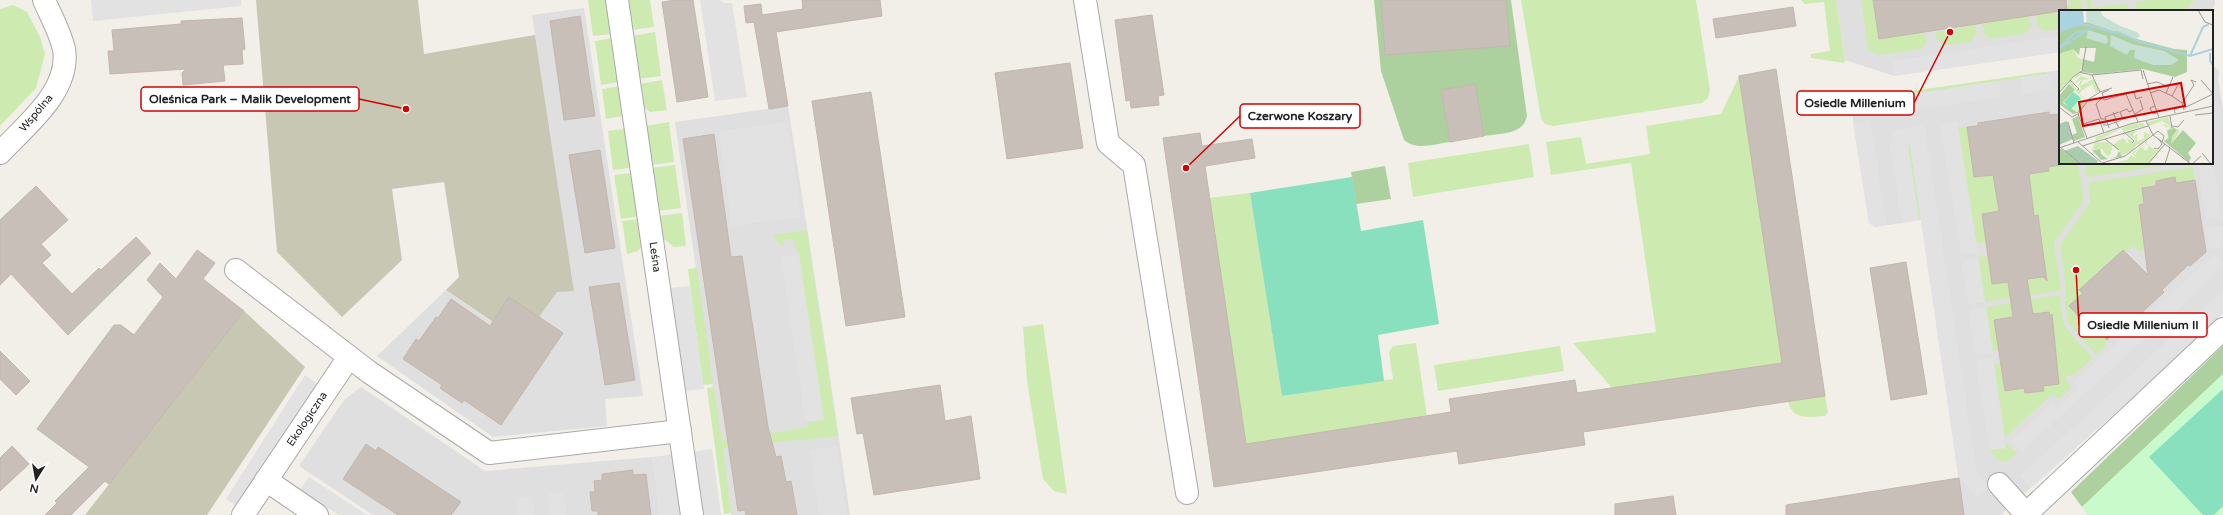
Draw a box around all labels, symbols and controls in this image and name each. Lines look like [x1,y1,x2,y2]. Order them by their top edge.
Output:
inset map [2059,10,2213,164]
callout: Oleśnica Park – Malik Development [141,87,359,111]
callout: Osiedle Millenium [1797,91,1914,115]
street label: Wspólna [16,92,56,134]
text: Oleśnica Park – Malik Development [149,92,351,107]
text: Osiedle Millenium [1804,96,1906,110]
callout: Czerwone Koszary [1240,104,1360,128]
text: Czerwone Koszary [1248,109,1353,124]
street label: Leśna [646,241,664,273]
callout: Osiedle Millenium II [2079,313,2207,337]
text: Osiedle Millenium II [2087,318,2199,332]
street label: Ekologiczna [284,389,330,449]
north arrow [16,459,56,499]
text: N [29,481,40,496]

